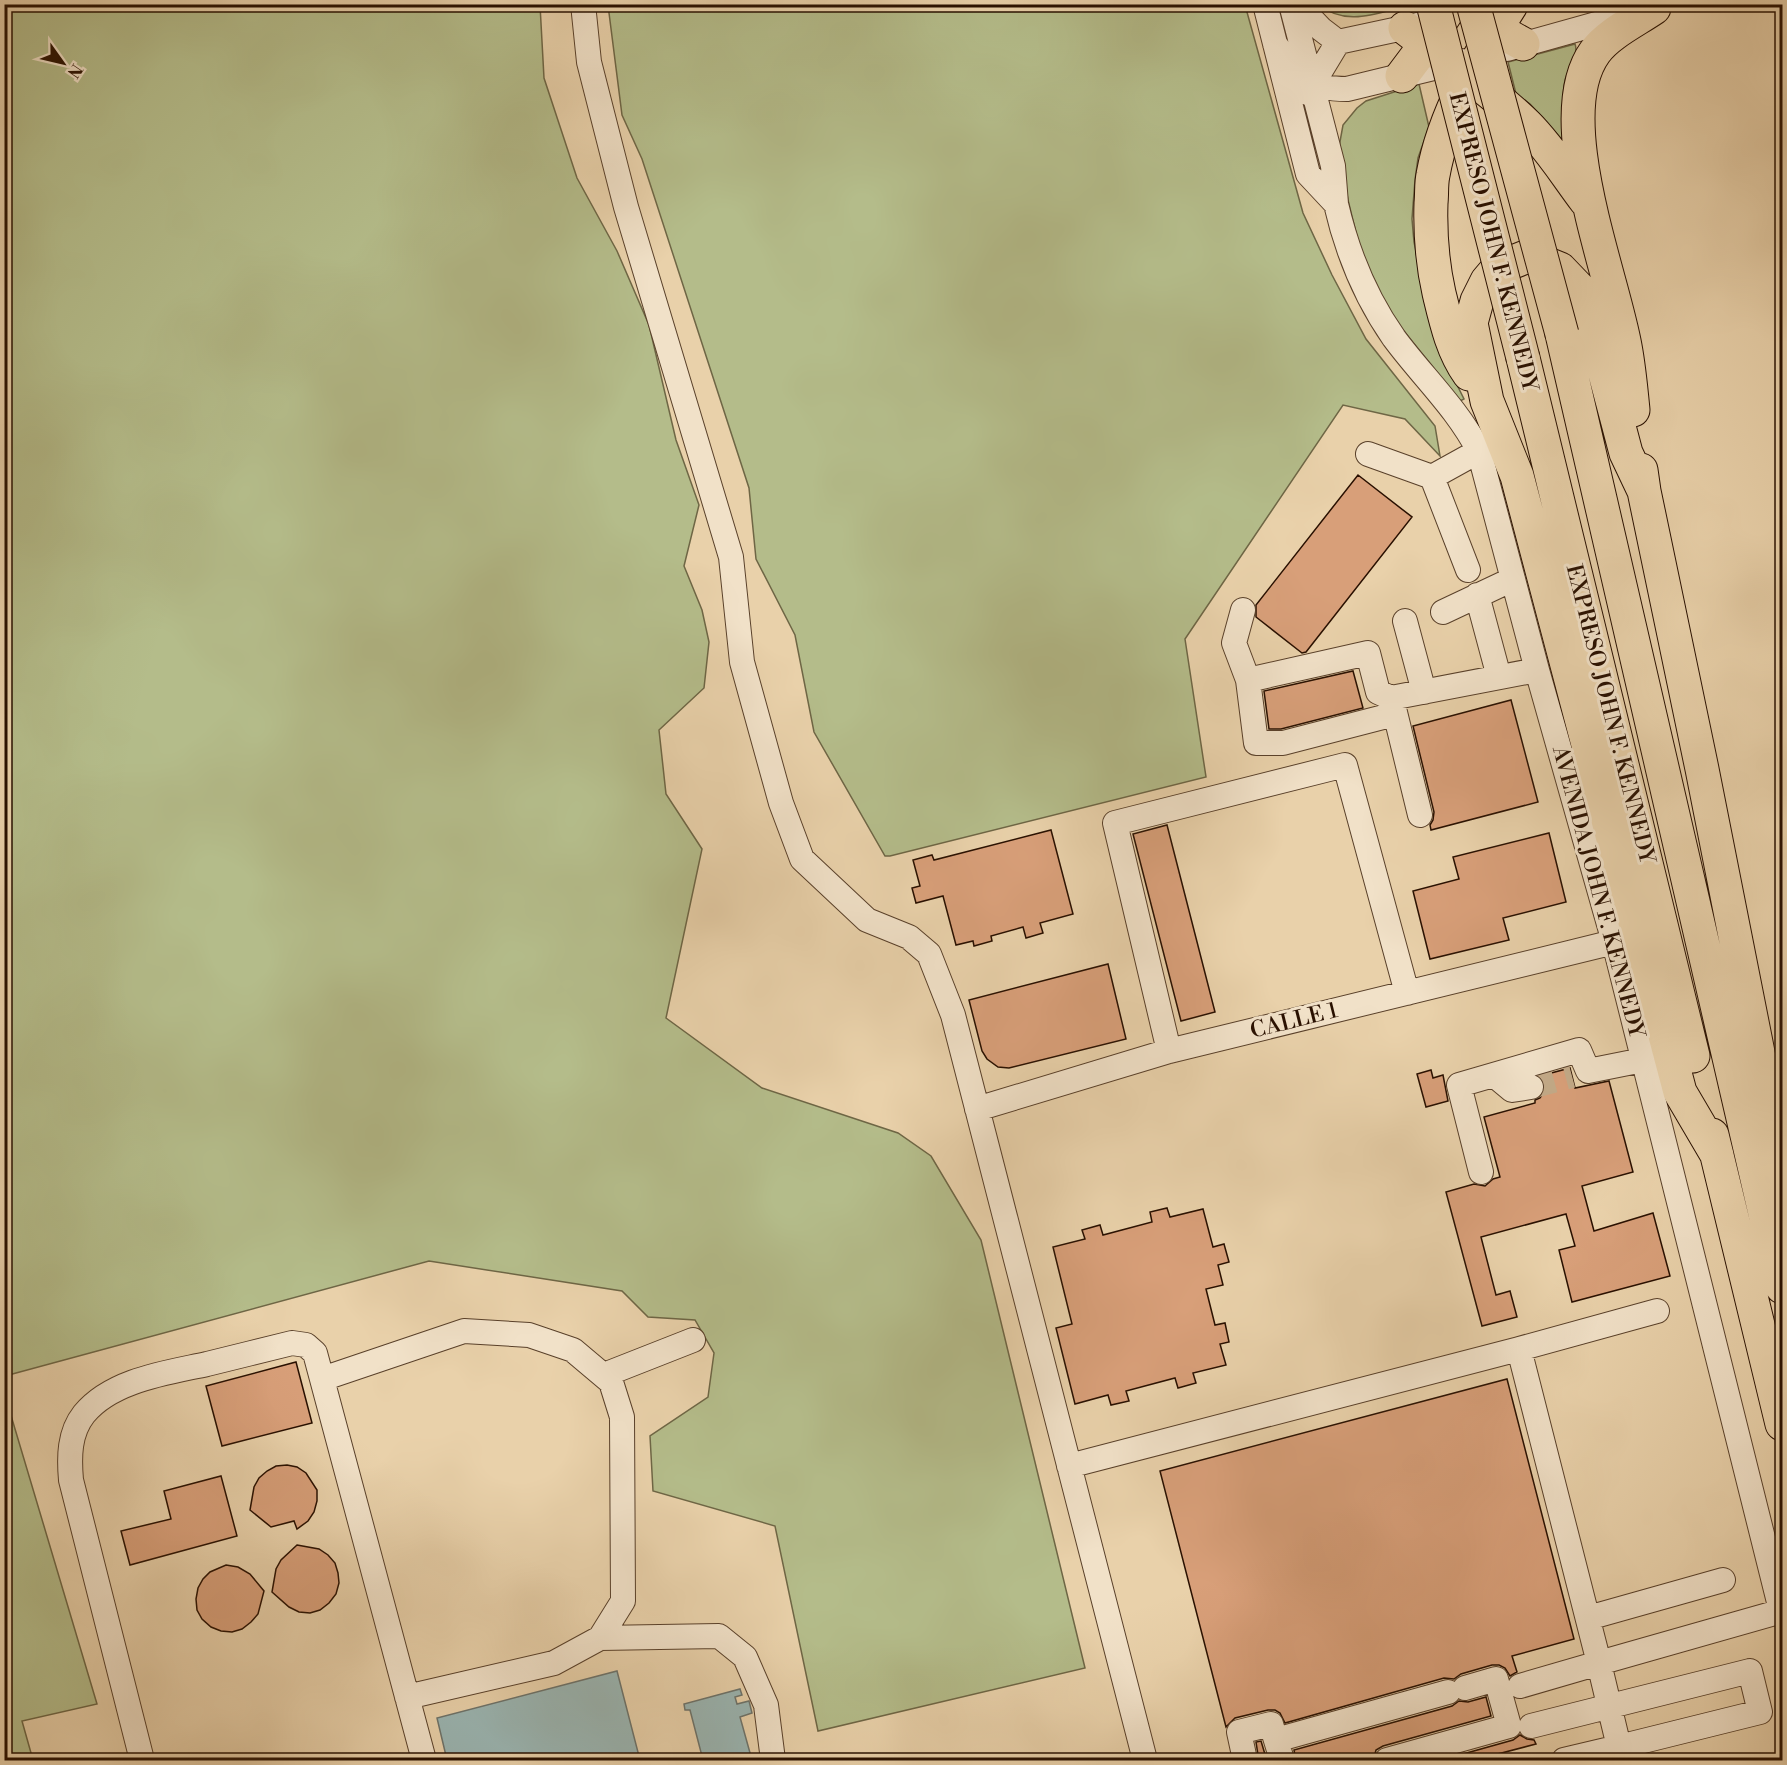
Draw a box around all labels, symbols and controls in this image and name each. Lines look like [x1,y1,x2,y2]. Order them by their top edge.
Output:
north arrow [33,33,93,93]
text: N [63,60,86,82]
street label: EXPRESO JOHN F. KENNEDY [1443,90,1544,396]
street label: EXPRESO JOHN F. KENNEDY [1560,562,1661,868]
street label: AVENIDA JOHN F. KENNEDY [1546,742,1650,1042]
street label: CALLE 1 [1247,997,1341,1045]

